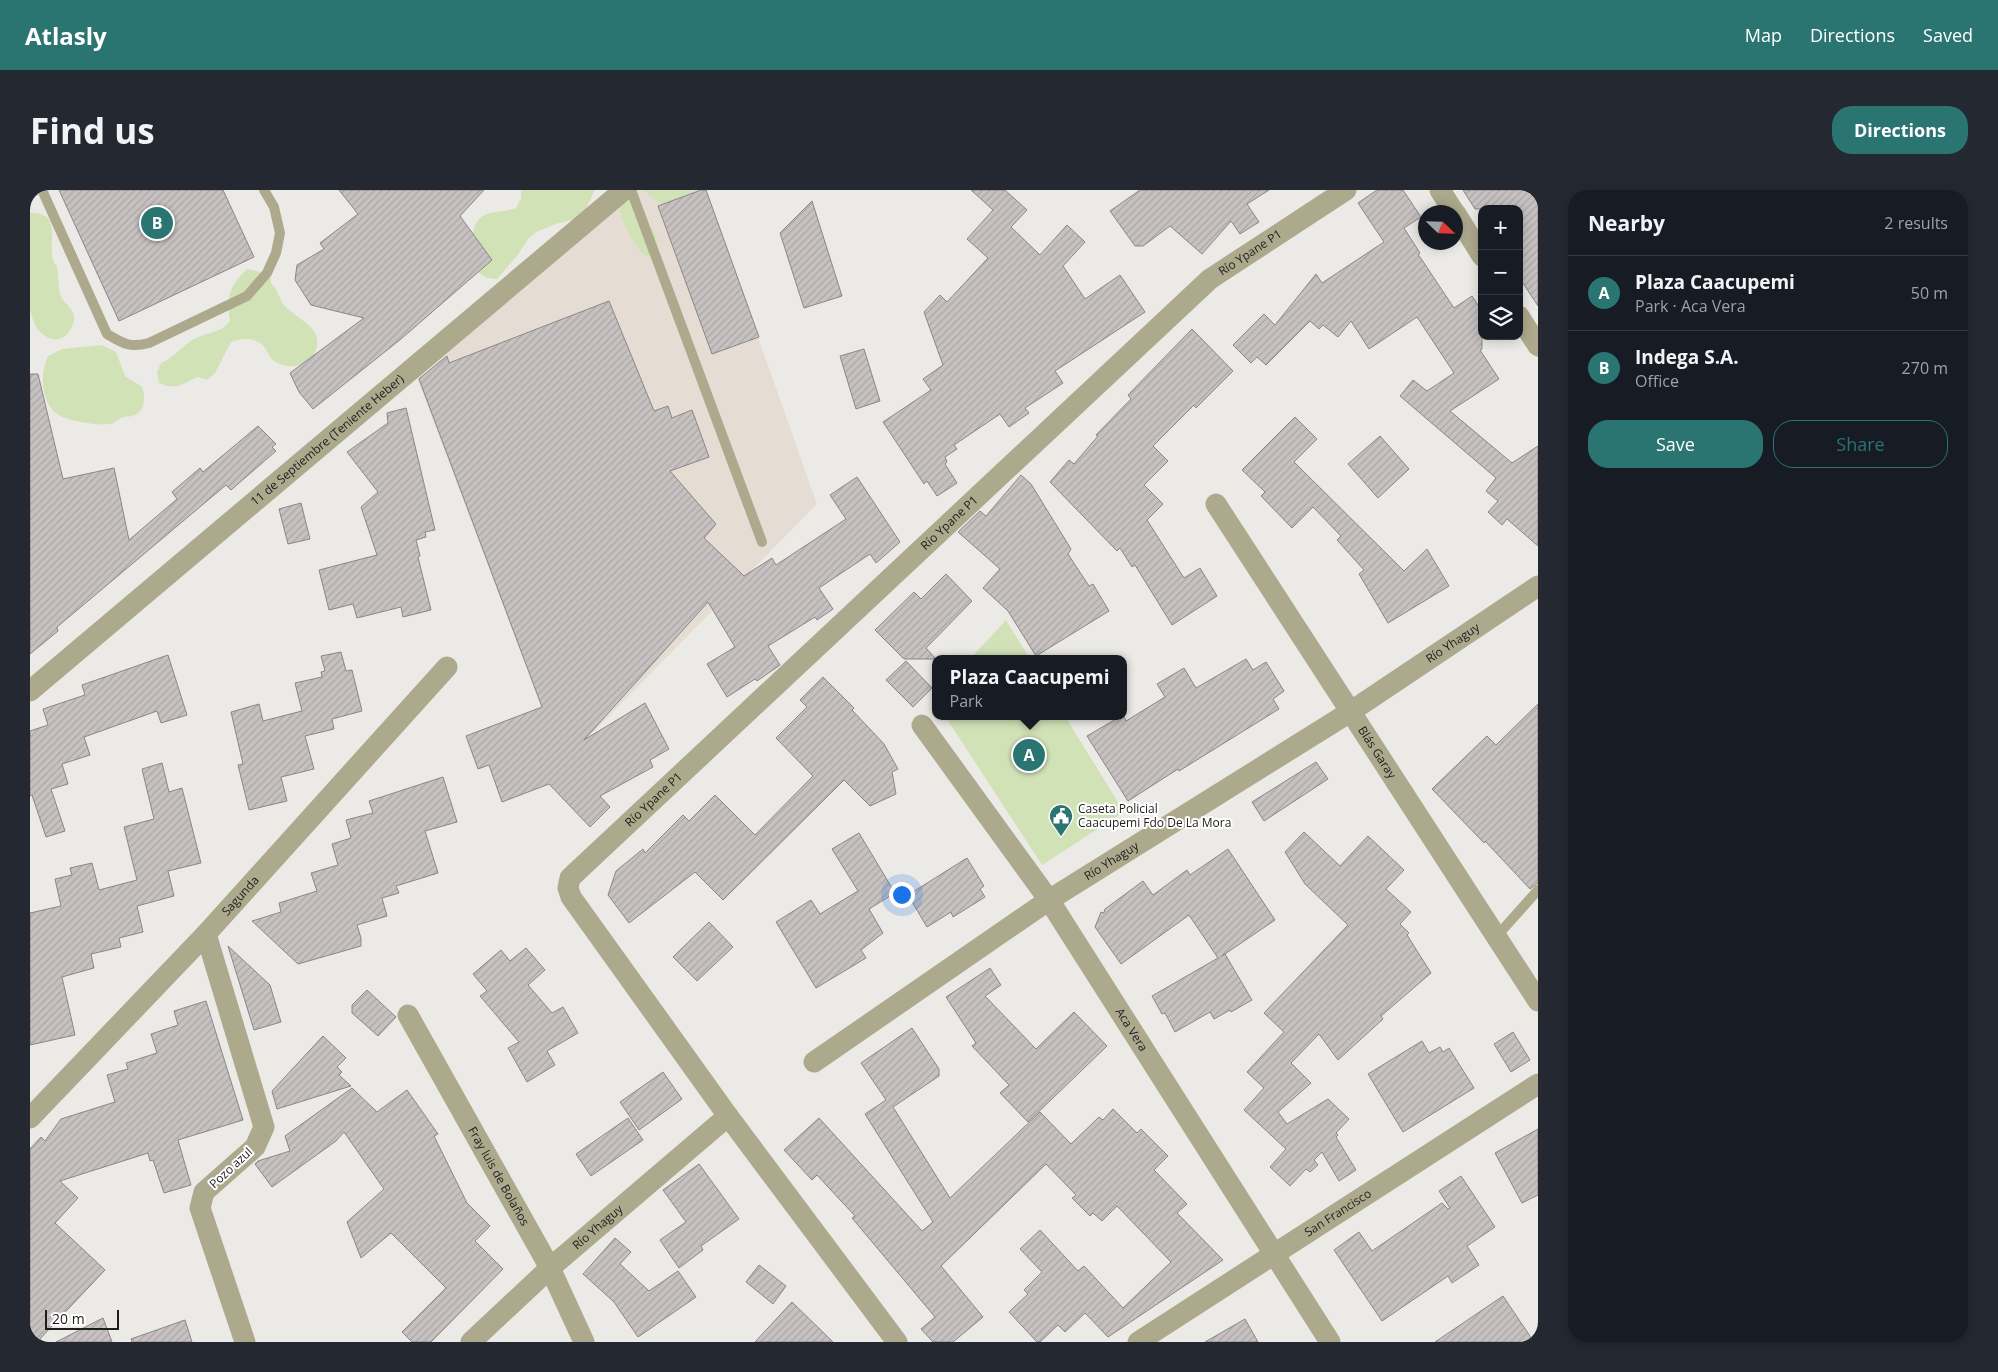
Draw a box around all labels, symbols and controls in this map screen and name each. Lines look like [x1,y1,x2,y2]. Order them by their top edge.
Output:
text: Atlasly [25,19,107,52]
text: Map [1745,23,1782,47]
text: Directions [1810,23,1895,47]
text: Saved [1923,23,1973,47]
button: Directions [1832,106,1968,154]
text: Find us [30,107,155,154]
pin: B [141,204,173,242]
north arrow [1418,205,1463,250]
map controls [1478,205,1523,340]
button: + [1478,205,1523,250]
text: Nearby [1588,209,1665,237]
text: 2 results [1884,212,1948,234]
street label: Río Ypane P1 [1215,225,1285,279]
button: − [1478,250,1523,295]
text: Plaza Caacupemi [1635,269,1795,295]
text: A [1598,282,1610,304]
text: 50 m [1911,282,1948,304]
button: layers [1478,295,1523,340]
text: Park · Aca Vera [1635,295,1746,317]
text: Indega S.A. [1635,344,1739,370]
text: B [1599,357,1609,379]
text: 270 m [1902,357,1948,379]
street label: 11 de Septiembre (Teniente Heber) [247,370,408,509]
text: Office [1635,370,1679,392]
button: Save [1588,420,1763,468]
button: Share [1773,420,1948,468]
street label: Río Ypane P1 [917,491,981,554]
street label: Río Yhaguy [1422,618,1484,667]
popup [932,655,1127,720]
text: Plaza Caacupemi [950,664,1109,690]
text: Park [950,690,983,712]
street label: Blás Garay [1354,723,1401,782]
pin: A [1013,736,1045,774]
street label: Río Ypane P1 [621,768,686,830]
place label: Caseta Policial Caacupemi Fdo De La Mora [1078,800,1231,831]
public building icon: Caseta Policial Caacupemi Fdo De La Mora [1048,803,1074,837]
street label: Río Yhaguy [1081,837,1143,884]
street label: Sagunda [217,872,263,919]
your location [889,882,915,908]
street label: Aca Vera [1112,1004,1152,1055]
street label: Fray luis de Bolaños [464,1123,534,1229]
street label: Pozo azul [205,1143,256,1192]
street label: San Francisco [1301,1185,1374,1240]
street label: Río Yhaguy [569,1200,627,1253]
scale bar [45,1307,119,1330]
text: 20 m [52,1309,85,1328]

